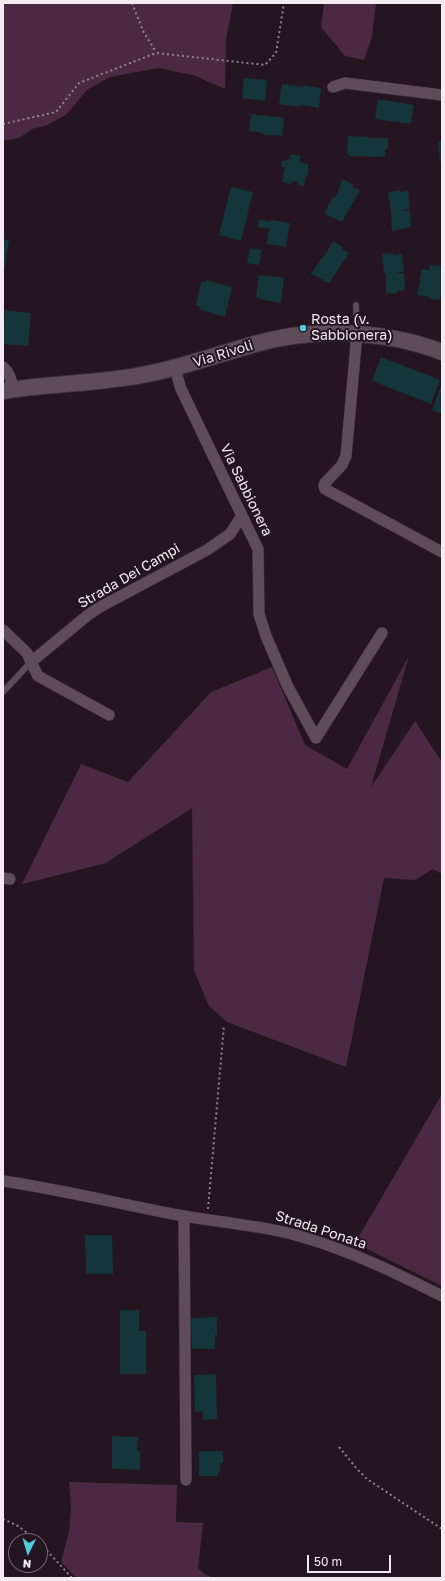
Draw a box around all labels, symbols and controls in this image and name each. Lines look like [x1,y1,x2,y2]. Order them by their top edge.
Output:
place label: Rosta (v. Sabbionera) [311,312,393,344]
marker: Rosta (v. Sabbionera) [298,323,308,333]
street label: Via Rivoli [191,337,255,371]
street label: Via Sabbionera [216,441,276,539]
street label: Strada Dei Campi [75,540,183,612]
street label: Strada Ponata [273,1207,369,1253]
north arrow [8,1533,48,1573]
scale bar [309,1547,393,1573]
text: 50 m [314,1554,342,1569]
text: N [22,1558,32,1571]

